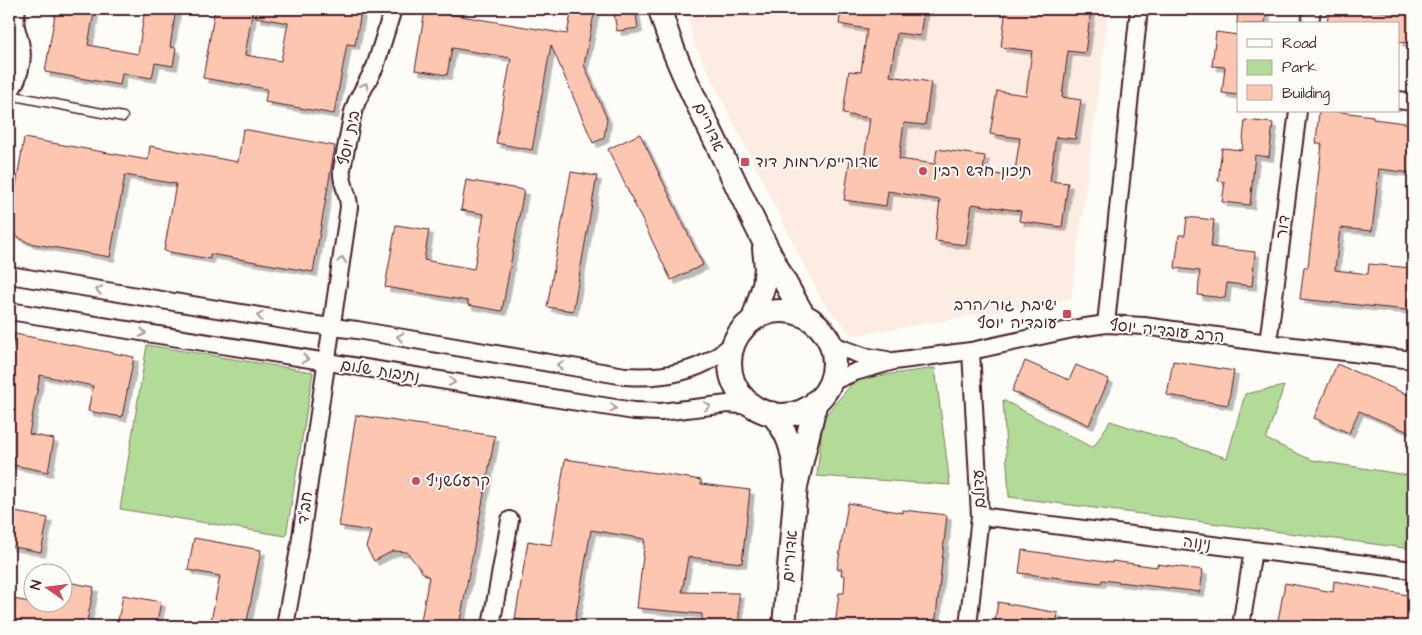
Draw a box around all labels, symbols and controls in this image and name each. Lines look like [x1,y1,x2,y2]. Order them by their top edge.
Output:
legend [1237,22,1400,112]
text: Road [1282,33,1317,54]
text: Park [1282,57,1317,78]
one-way arrow [358,83,368,92]
text: Building [1282,83,1330,105]
street label: אדוריים [688,99,730,155]
street label: בית יוסף [332,108,366,168]
place label: אדוריים/רמות דוד [755,151,878,173]
marker: אדוריים/רמות דוד [739,156,751,168]
place label: תיכון חדש רבין [933,160,1032,182]
marker: תיכון חדש רבין [917,165,929,177]
street label: דור [1270,214,1296,240]
one-way arrow [336,256,347,264]
one-way arrow [95,285,104,295]
place label: ישיבת גור/הרב עובדיה יוסף [954,294,1057,334]
marker: ישיבת גור/הרב עובדיה יוסף [1061,308,1073,320]
one-way arrow [255,311,264,321]
street label: הרב עובדיה יוסף [1108,314,1226,348]
one-way arrow [139,327,148,337]
one-way arrow [395,333,404,343]
one-way arrow [301,353,309,364]
street label: נתיבות שלום [339,354,421,388]
one-way arrow [555,360,564,370]
one-way arrow [448,377,456,387]
one-way arrow [703,401,711,412]
one-way arrow [609,402,617,413]
street label: עדולם [967,469,991,509]
place label: קרעטשניף [426,470,490,492]
marker: קרעטשניף [410,475,422,487]
street label: חב"ד [292,490,318,526]
street label: אדוריים [777,529,803,583]
street label: נינוה [1182,530,1212,556]
north arrow [22,562,72,612]
text: N [26,578,47,592]

